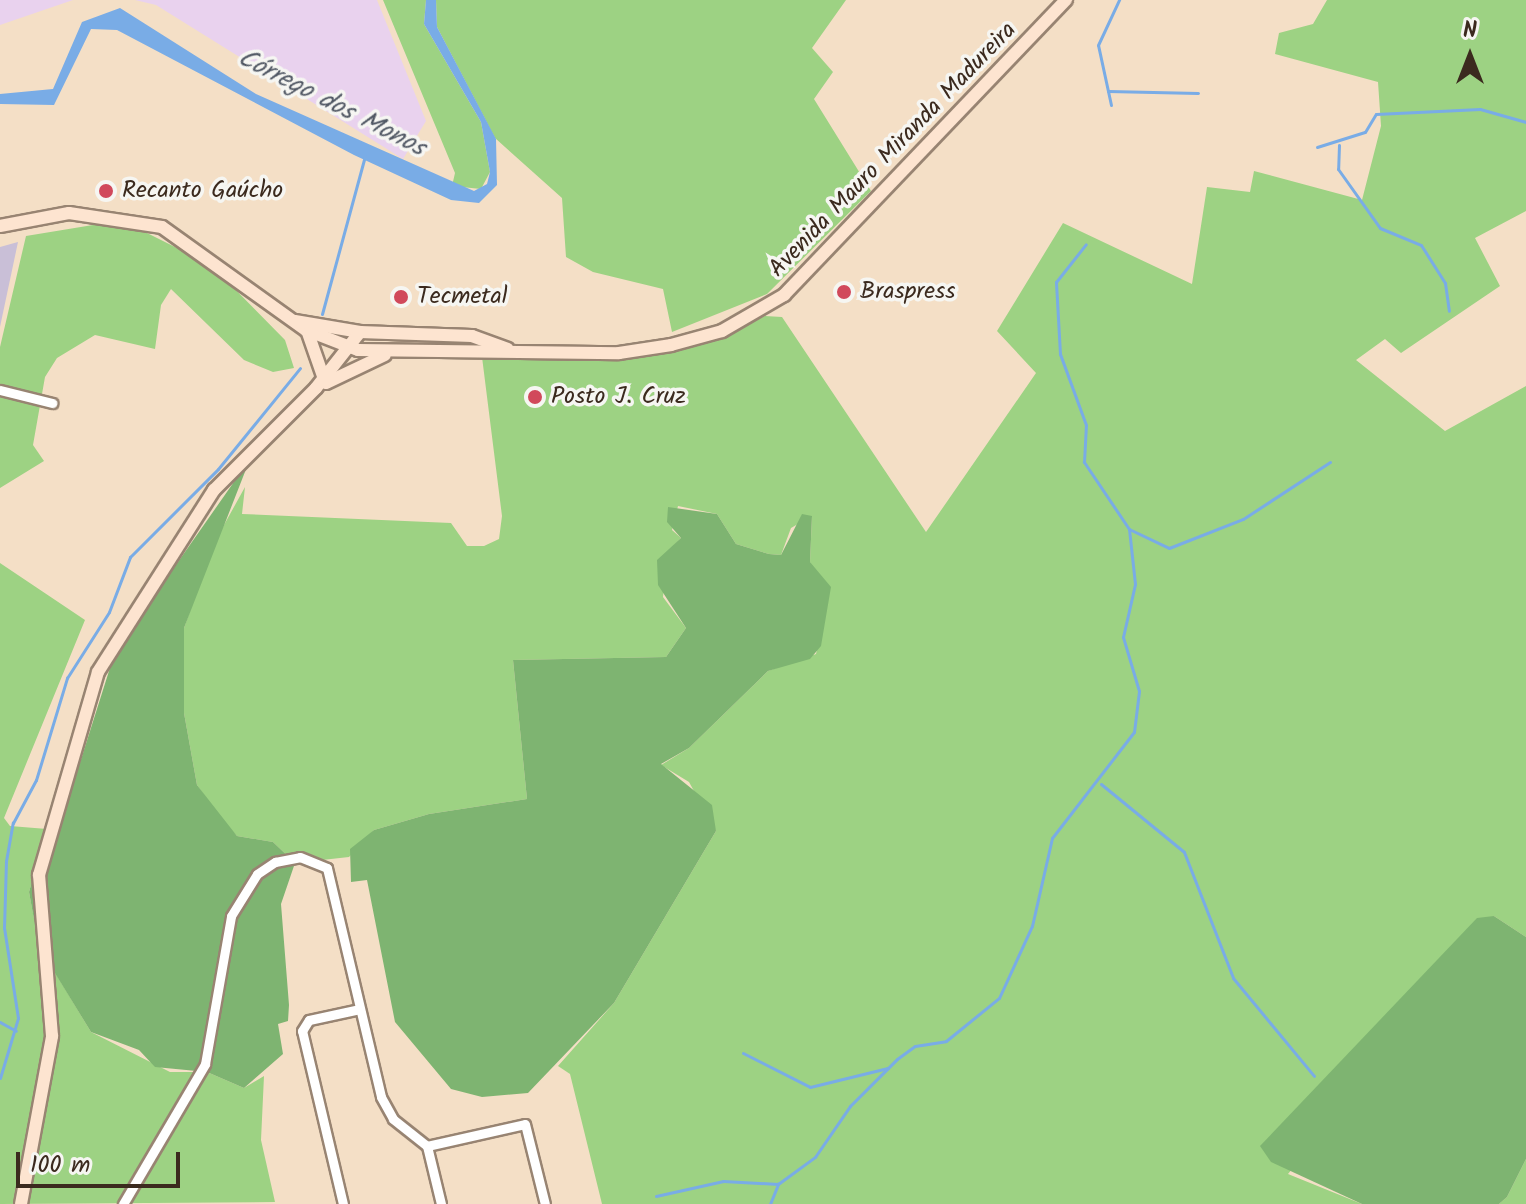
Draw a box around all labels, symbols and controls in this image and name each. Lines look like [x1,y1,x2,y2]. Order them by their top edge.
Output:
text: N [1463,14,1477,49]
street label: Avenida Mauro Miranda Madureira [763,16,1023,284]
north arrow [1430,16,1510,96]
water label: Córrego dos Monos [232,43,430,165]
place label: Recanto Gaúcho [122,177,283,205]
marker: Recanto Gaúcho [97,182,115,200]
place label: Braspress [860,278,955,306]
place label: Tecmetal [417,283,508,311]
marker: Braspress [835,283,853,301]
marker: Tecmetal [392,288,410,306]
place label: Posto J. Cruz [551,383,686,411]
marker: Posto J. Cruz [526,388,544,406]
scale bar [20,1136,184,1186]
text: 100 m [30,1146,90,1185]

